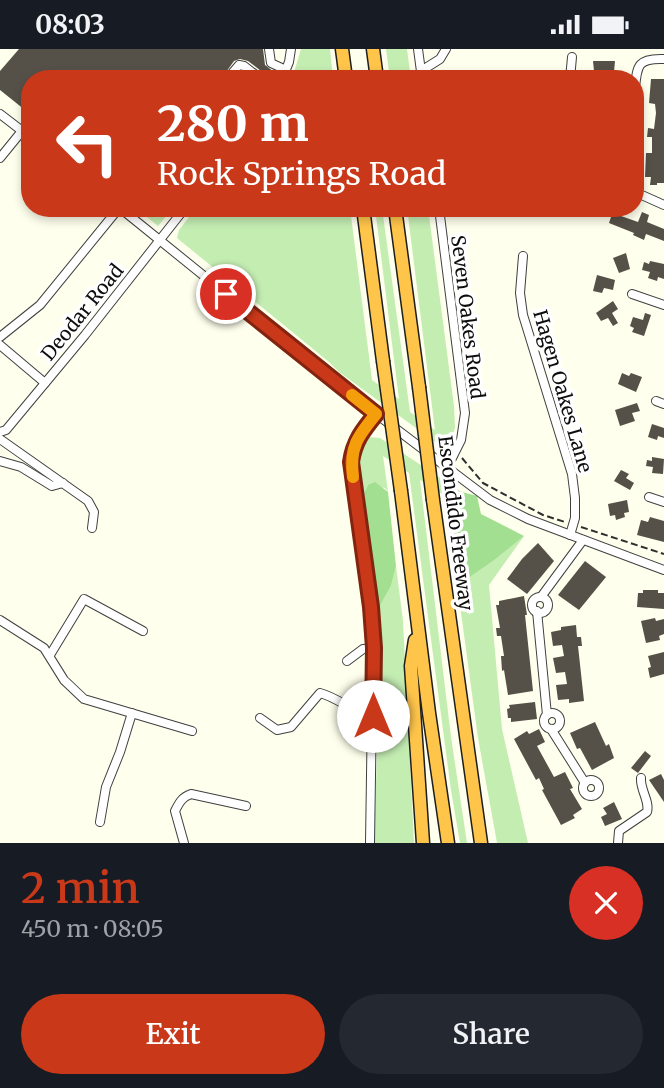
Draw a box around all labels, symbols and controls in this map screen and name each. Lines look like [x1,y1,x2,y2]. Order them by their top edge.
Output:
text: 08:03 [35,8,105,41]
text: 280 m [157,93,309,154]
icon: left [42,98,133,189]
text: Rock Springs Road [157,154,446,194]
street label: Seven Oakes Road [446,234,490,400]
street label: Deodar Road [36,259,128,365]
pin [196,264,256,324]
icon: arrive [207,275,245,313]
street label: Hagen Oakes Lane [528,307,598,475]
street label: Escondido Freeway [433,434,479,612]
position arrow [336,679,410,753]
text: 2 min [21,862,140,914]
button: close [569,866,643,940]
text: 450 m · 08:05 [21,914,164,943]
button: Exit [21,994,325,1074]
button: Share [339,994,643,1074]

